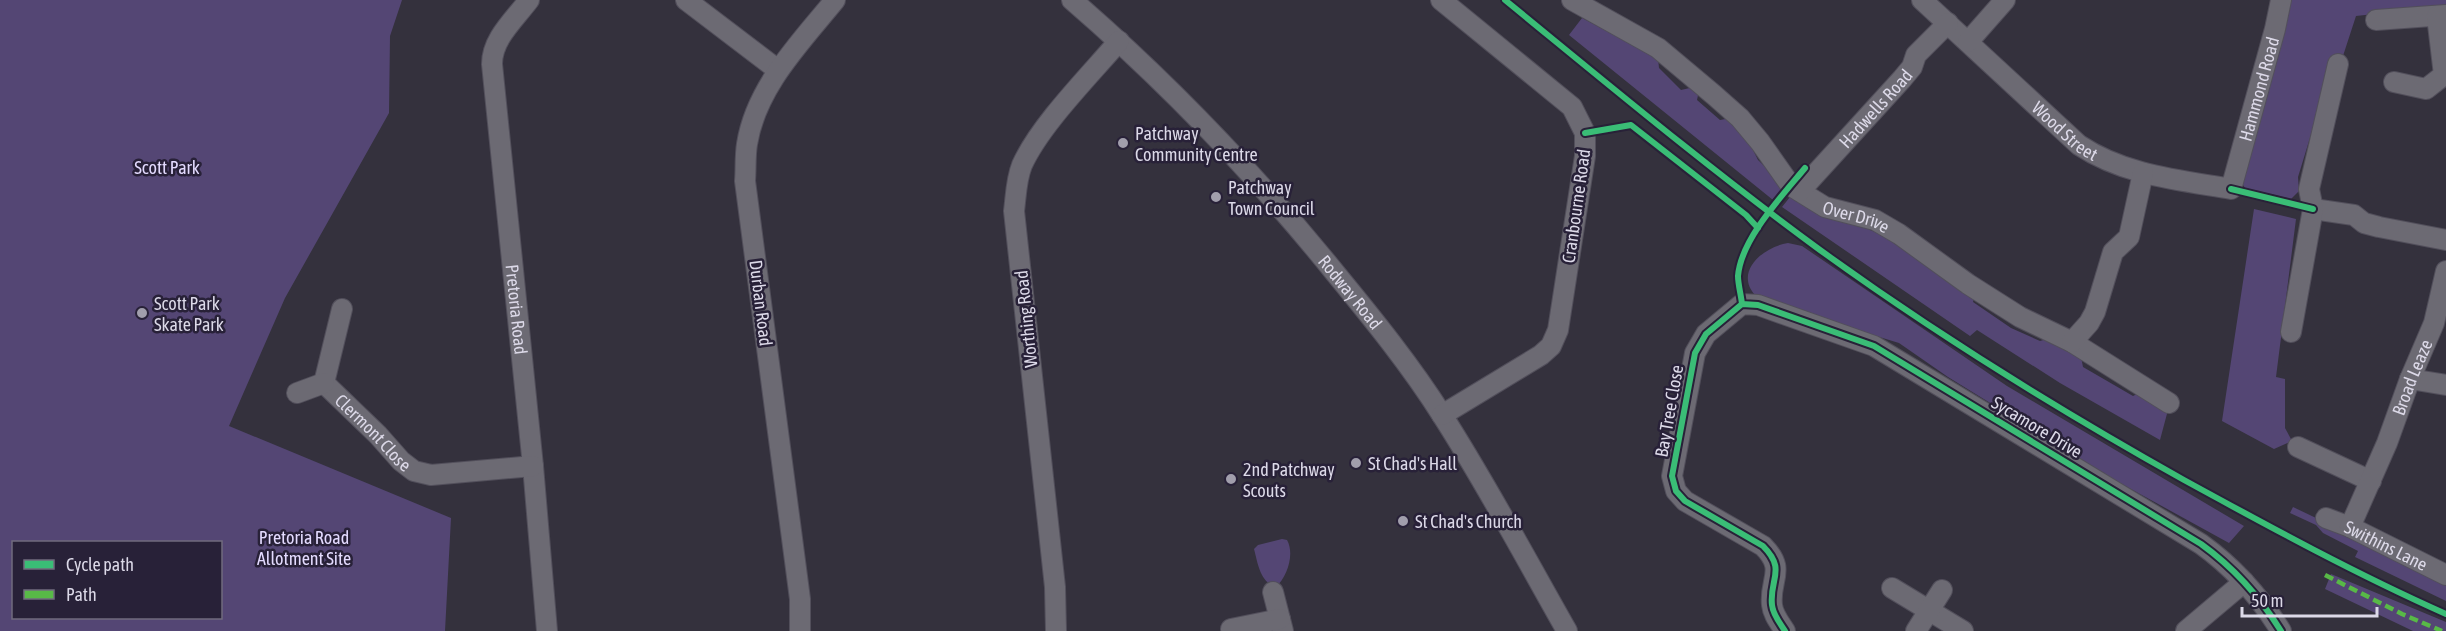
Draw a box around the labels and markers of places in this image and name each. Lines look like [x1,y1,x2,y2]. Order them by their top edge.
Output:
place label: Patchway Community Centre [1135,123,1258,165]
marker: Patchway Community Centre [1116,136,1130,150]
place label: Patchway Town Council [1228,177,1315,219]
marker: Patchway Town Council [1209,190,1223,204]
place label: Scott Park Skate Park [154,293,224,335]
marker: Scott Park Skate Park [135,306,149,320]
place label: St Chad's Hall [1368,453,1457,474]
marker: St Chad's Hall [1349,456,1363,470]
place label: 2nd Patchway Scouts [1243,459,1335,501]
marker: 2nd Patchway Scouts [1224,472,1238,486]
place label: St Chad's Church [1415,511,1522,532]
marker: St Chad's Church [1396,514,1410,528]

